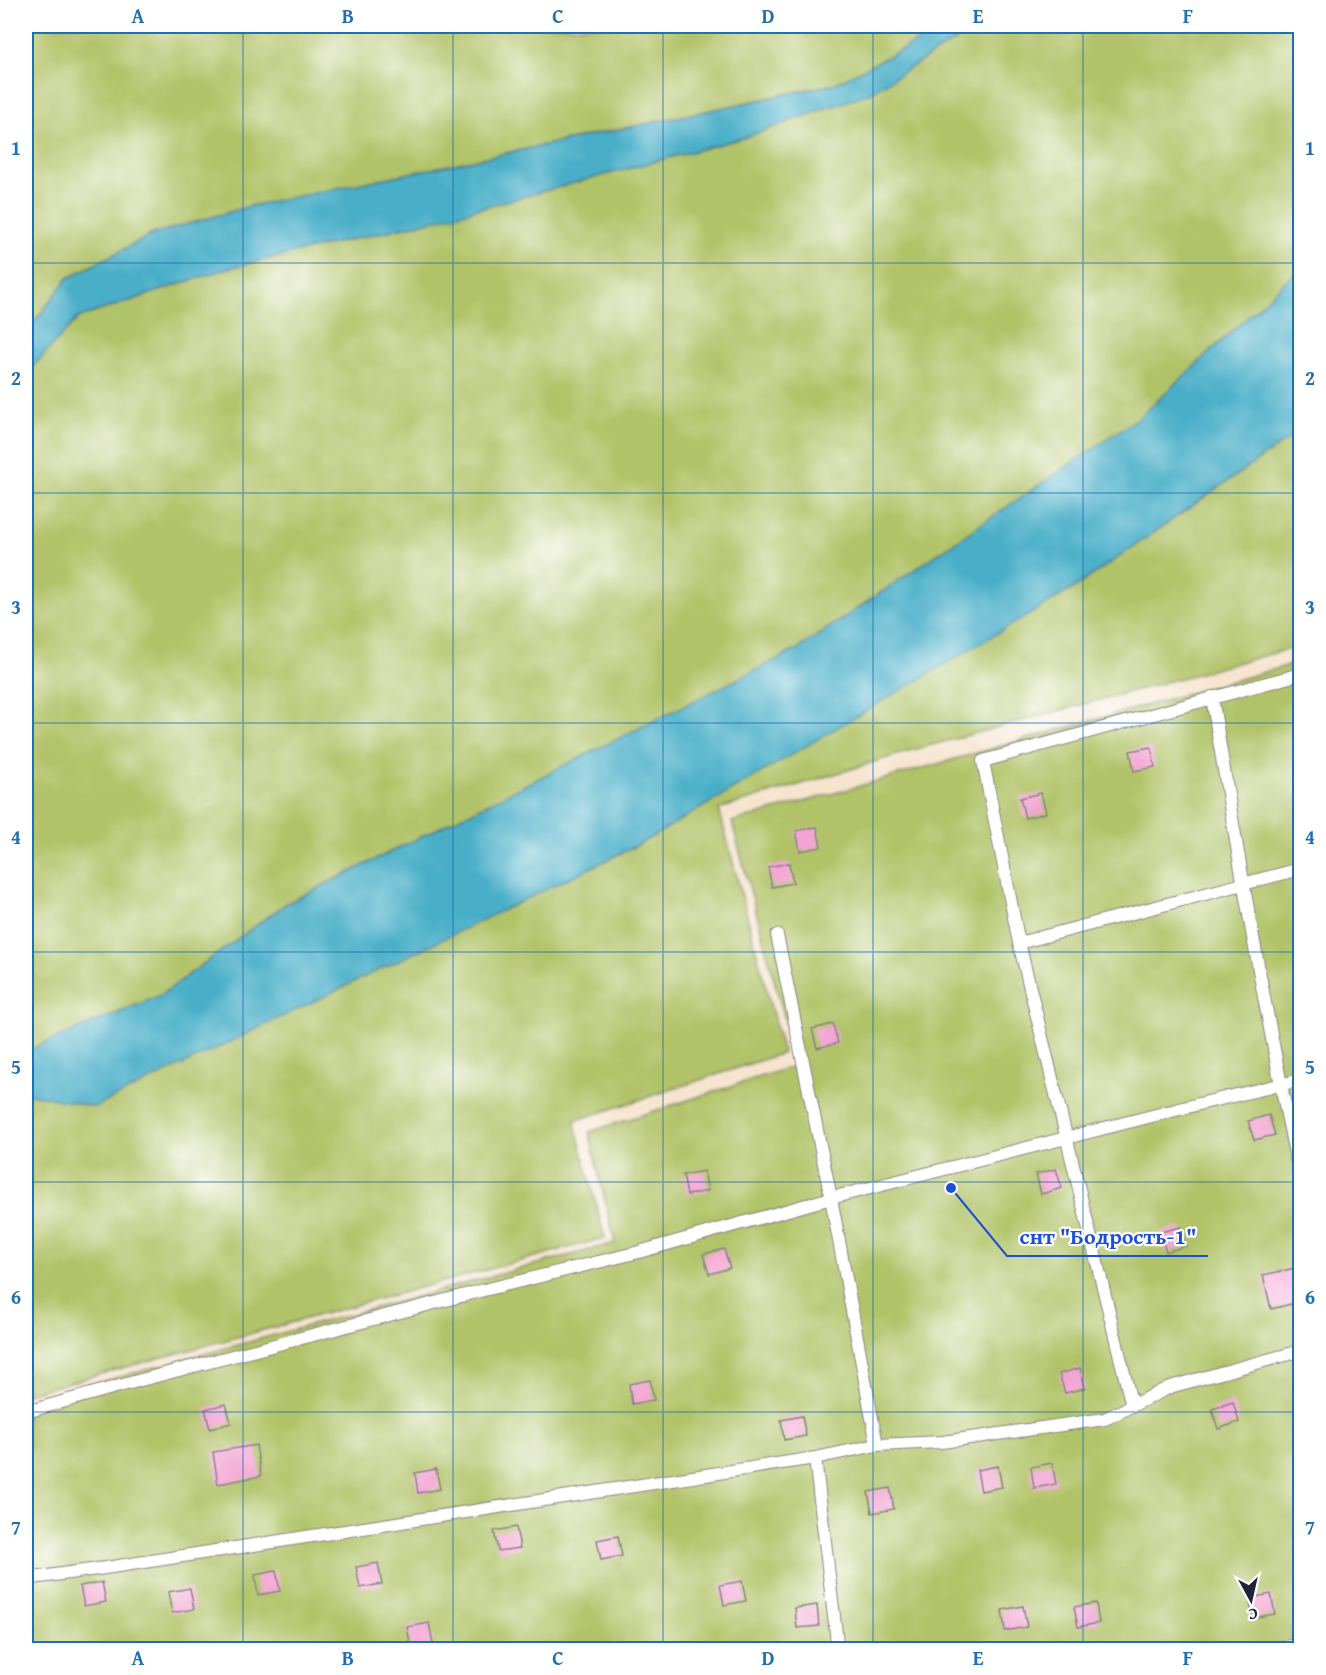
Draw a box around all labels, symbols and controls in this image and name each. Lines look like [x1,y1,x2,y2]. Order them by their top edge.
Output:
text: A [132,1,145,30]
text: B [342,1,354,30]
text: C [552,1,564,30]
text: D [761,1,775,30]
text: E [973,1,984,30]
text: F [1183,1,1193,30]
text: 1 [11,133,21,162]
text: 1 [1305,133,1315,162]
text: 2 [11,363,21,392]
text: 2 [1305,363,1315,392]
text: 3 [11,592,21,621]
text: 3 [1305,592,1315,621]
text: 4 [11,822,21,851]
text: 4 [1305,822,1315,851]
text: 5 [11,1052,21,1081]
text: 5 [1305,1052,1315,1081]
callout: снт "Бодрость-1" [1007,1216,1208,1256]
text: снт "Бодрость-1" [1019,1220,1197,1252]
text: 6 [11,1282,21,1311]
text: 6 [1305,1282,1315,1311]
text: 7 [11,1512,21,1541]
text: 7 [1305,1512,1315,1541]
north arrow [1221,1570,1281,1630]
text: С [1247,1602,1259,1627]
text: A [132,1643,145,1672]
text: B [342,1643,354,1672]
text: C [552,1643,564,1672]
text: D [761,1643,775,1672]
text: E [973,1643,984,1672]
text: F [1183,1643,1193,1672]

